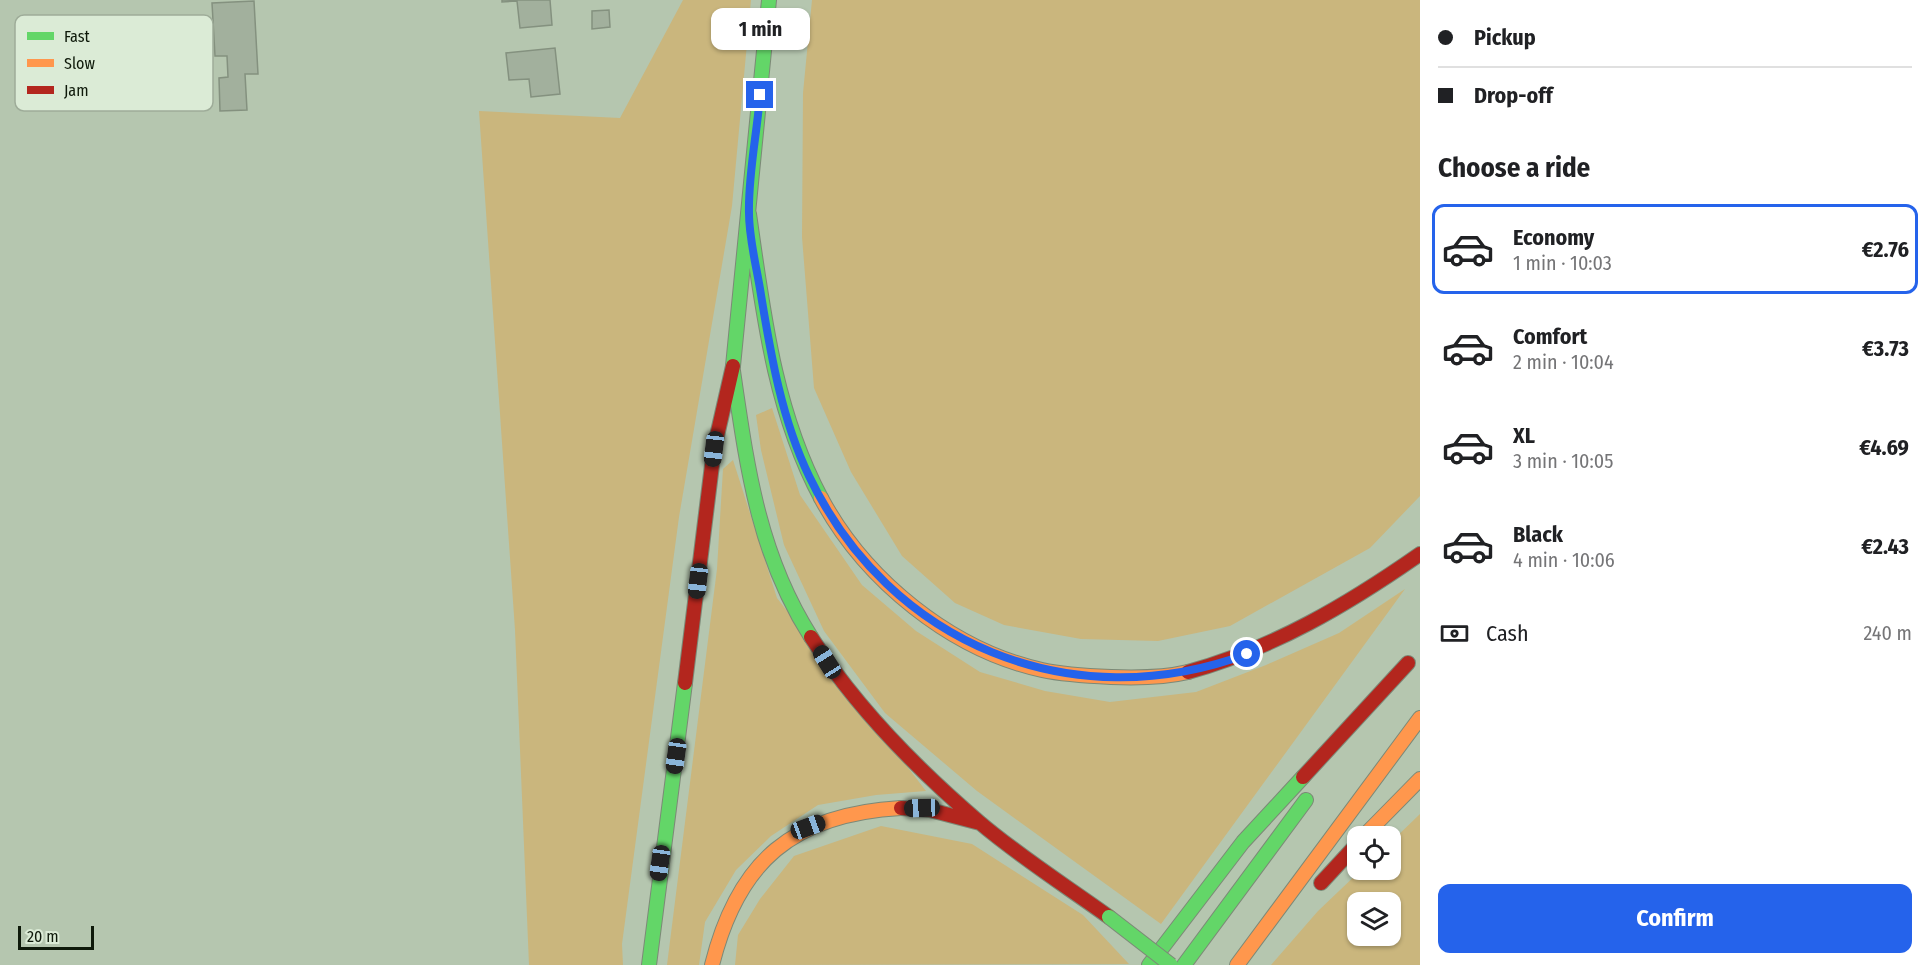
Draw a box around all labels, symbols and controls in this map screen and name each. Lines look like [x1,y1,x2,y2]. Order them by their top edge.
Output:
callout: 1 min [710,8,810,50]
legend [15,15,213,111]
text: 1 min [739,17,782,41]
text: Pickup [1474,24,1536,51]
text: Fast [64,27,91,46]
text: Slow [64,54,95,73]
text: Jam [64,81,89,100]
route end [746,81,773,108]
text: Drop-off [1474,82,1553,109]
text: Choose a ride [1438,152,1590,184]
icon: car [1441,222,1495,276]
text: Economy [1513,224,1594,251]
text: €2.76 [1862,236,1909,263]
text: 1 min · 10:03 [1513,251,1612,275]
icon: car [1441,321,1495,375]
text: Comfort [1513,323,1587,350]
text: €3.73 [1862,335,1909,362]
text: 2 min · 10:04 [1513,350,1614,374]
icon: car [1441,420,1495,474]
text: XL [1513,422,1535,449]
car [703,430,725,468]
text: €4.69 [1859,434,1909,461]
text: 3 min · 10:05 [1513,449,1613,473]
icon: car [1441,519,1495,573]
text: Black [1513,521,1563,548]
text: €2.43 [1861,533,1909,560]
text: 4 min · 10:06 [1513,548,1615,572]
car [687,562,709,600]
icon: cash [1438,617,1471,650]
text: Cash [1486,620,1529,647]
text: 240 m [1863,621,1912,645]
route start [1233,640,1260,667]
car [810,642,844,682]
car [665,737,687,775]
car [904,798,940,818]
car [788,812,828,842]
map controls [1347,826,1401,946]
button: locate [1347,826,1401,880]
car [649,844,671,882]
button: Confirm [1438,884,1912,953]
button: layers [1347,892,1401,946]
scale bar [18,923,94,950]
text: 20 m [27,927,58,946]

